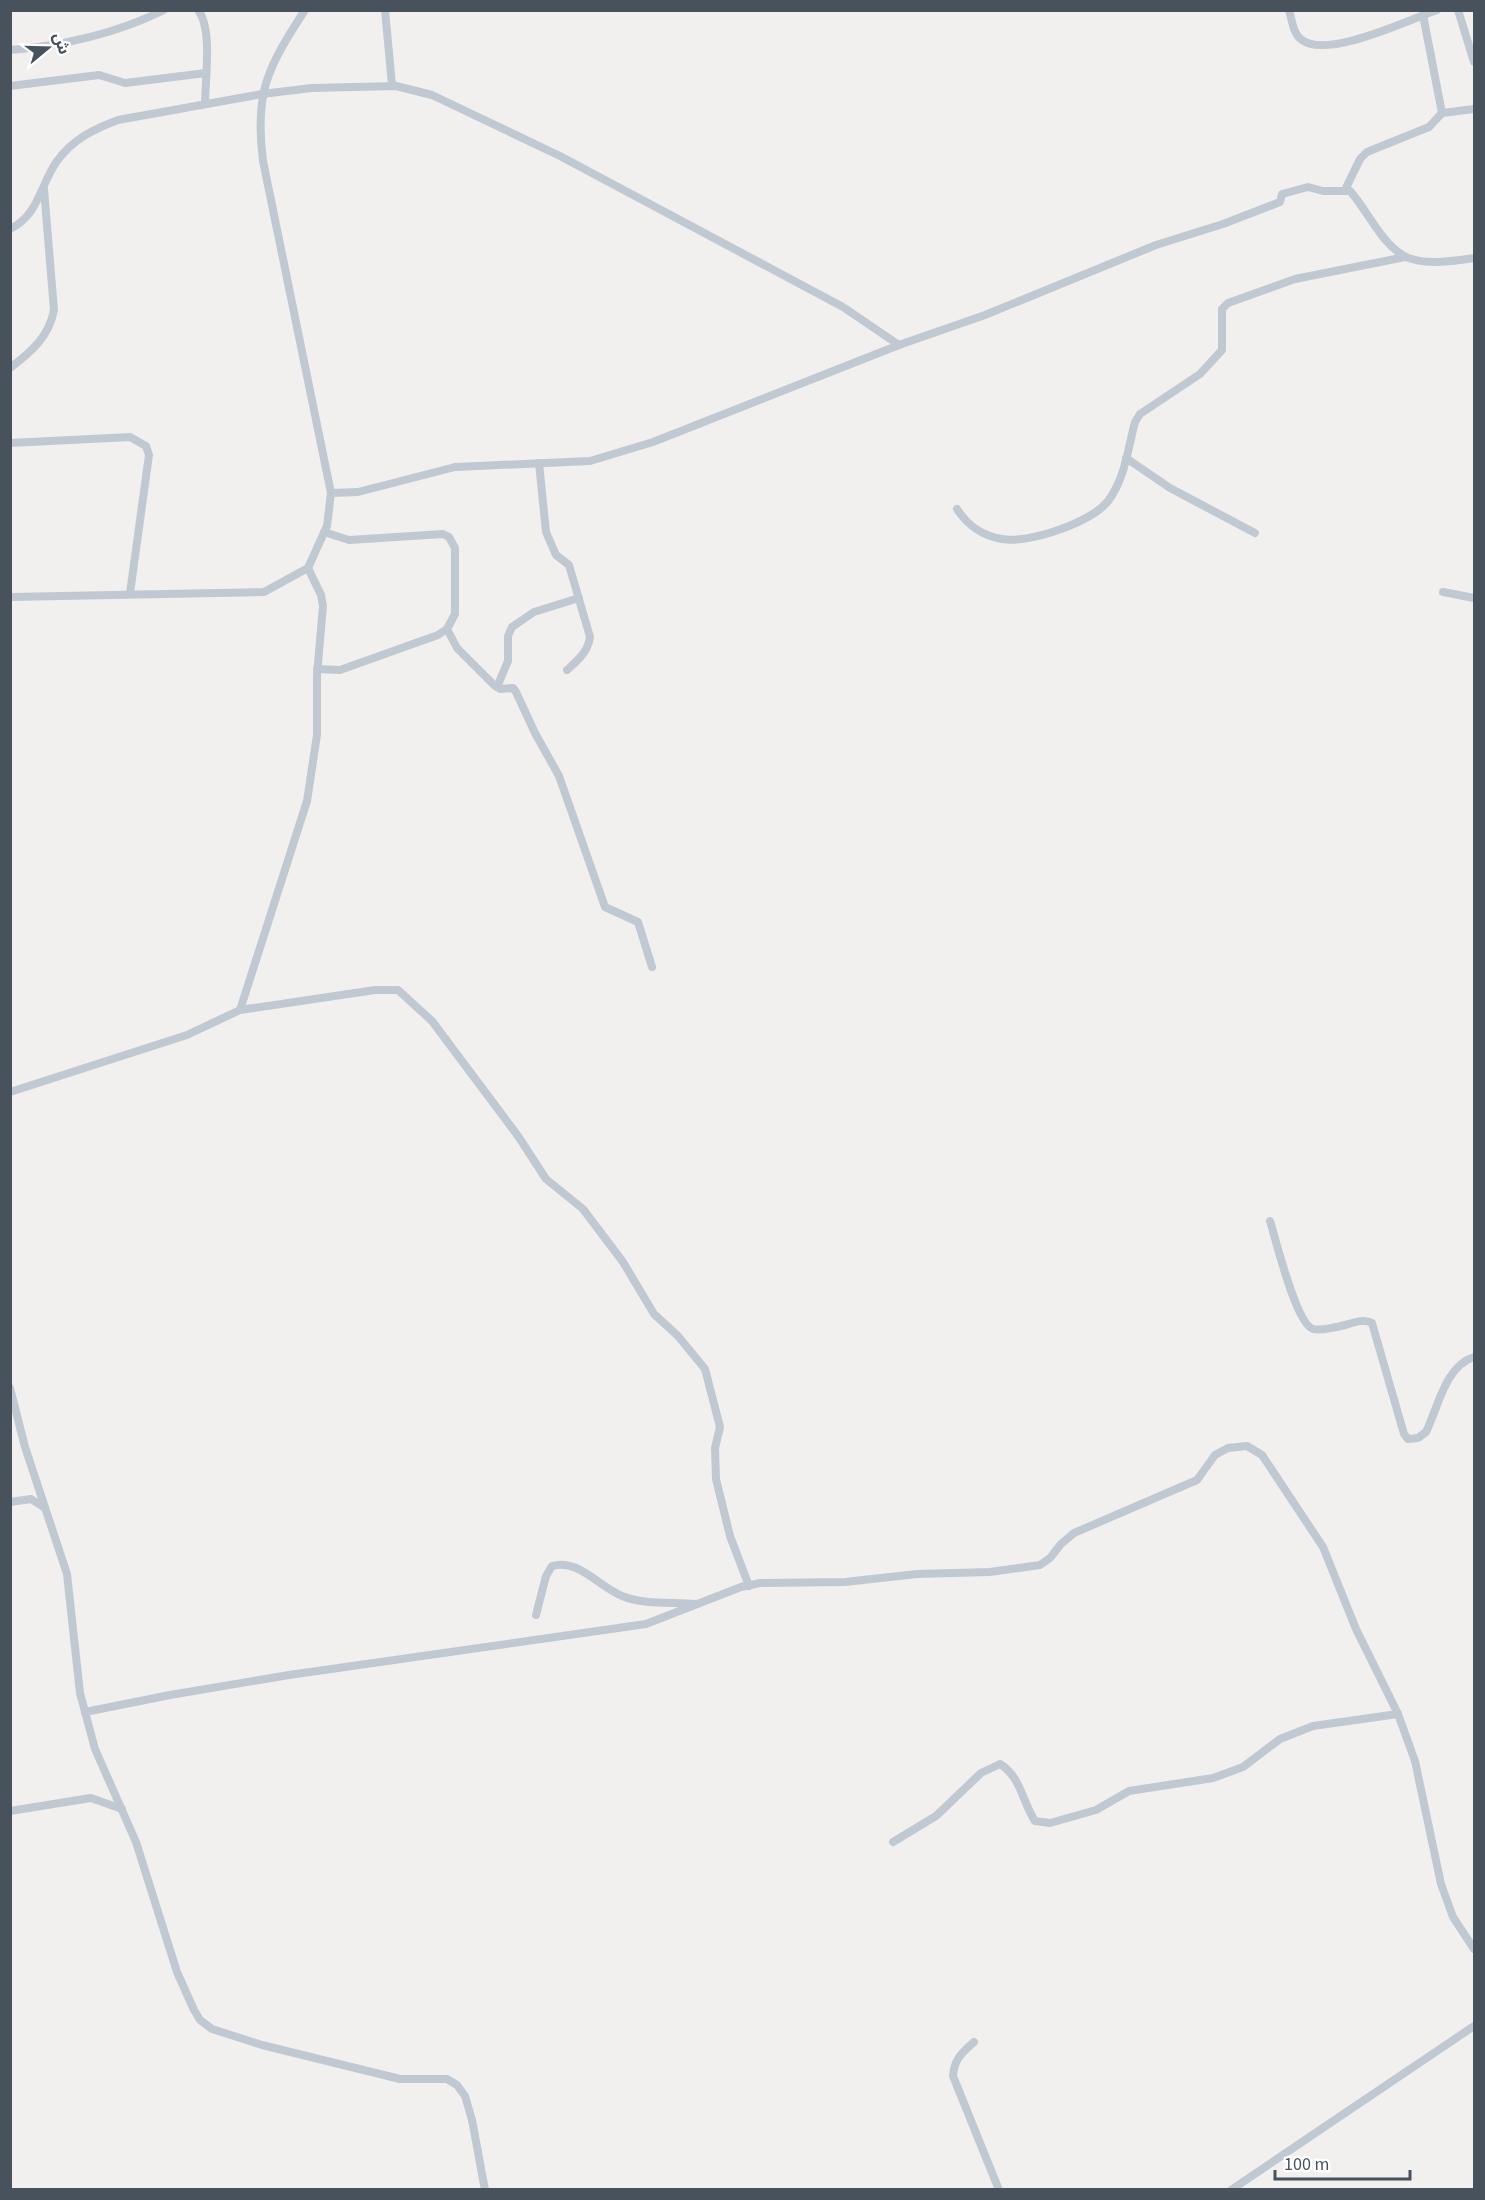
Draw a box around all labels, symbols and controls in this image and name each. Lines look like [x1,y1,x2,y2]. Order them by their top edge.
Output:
north arrow [18,18,78,78]
text: ش [47,29,75,57]
scale bar [1275,2143,1410,2181]
text: 100 m [1284,2152,1329,2177]

